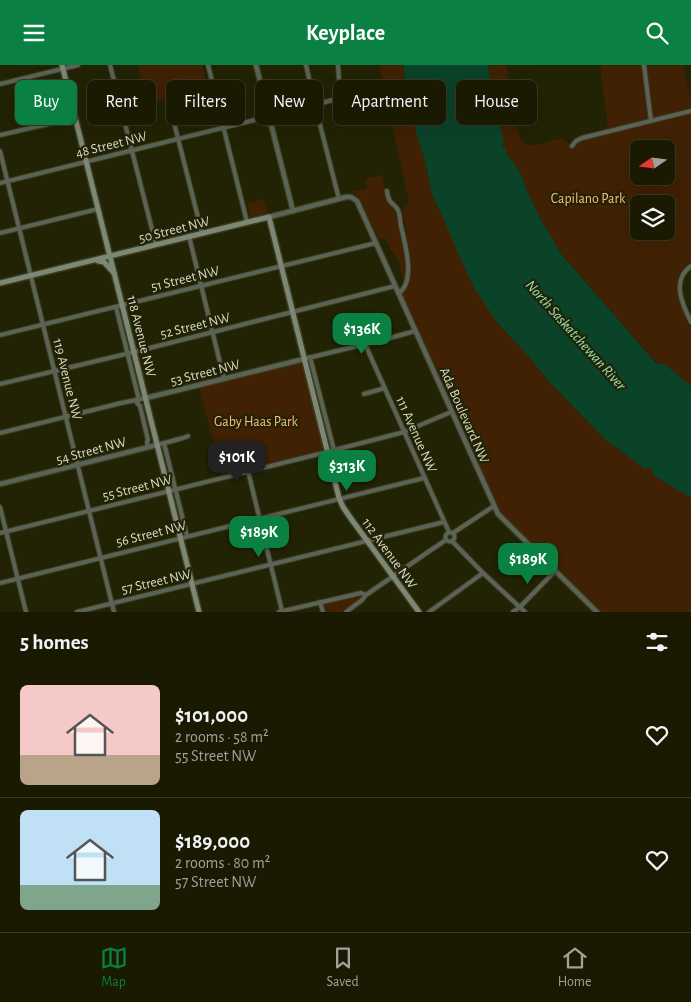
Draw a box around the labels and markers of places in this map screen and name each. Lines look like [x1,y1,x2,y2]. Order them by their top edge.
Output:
pin: $136K [327,313,397,355]
pin: $101K [202,441,272,483]
pin: $313K [312,449,382,492]
pin: $189K [224,515,294,558]
pin: $189K [493,543,563,585]

